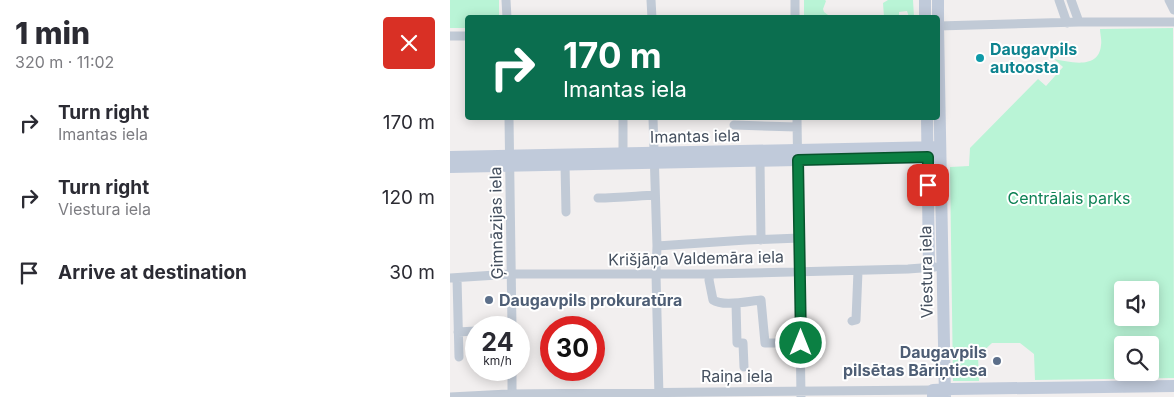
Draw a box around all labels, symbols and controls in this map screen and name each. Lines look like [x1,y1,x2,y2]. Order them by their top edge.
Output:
text: 1 min [15,15,90,51]
button: close [383,17,435,69]
text: 170 m [563,34,662,76]
icon: right [480,35,545,100]
place label: Daugavpils autoosta [990,39,1077,77]
text: 320 m · 11:02 [15,52,114,72]
marker: Daugavpils autoosta [974,52,986,64]
text: Imantas iela [563,76,687,102]
text: Turn right [58,101,149,124]
icon: right [15,109,43,137]
text: 170 m [383,111,435,134]
text: Imantas iela [58,124,148,144]
street label: Imantas iela [650,125,740,147]
pin [907,164,949,206]
street label: Ģimnāzijas iela [485,166,507,280]
icon: arrive [914,171,942,199]
text: Turn right [58,176,149,199]
icon: right [15,184,43,212]
text: 120 m [382,186,435,209]
park label: Centrālais parks [1008,188,1130,208]
text: Viestura iela [58,199,151,219]
street label: Viestura iela [915,225,937,319]
street label: Krišjāņa Valdemāra iela [608,246,784,270]
icon: arrive [15,259,43,287]
text: Arrive at destination [58,261,247,284]
text: 30 m [389,261,435,284]
map controls [1114,281,1159,381]
button: sound [1114,281,1159,326]
place label: Daugavpils prokuratūra [499,290,682,310]
marker: Daugavpils prokuratūra [483,294,495,306]
speed limit sign: 30 [540,316,605,381]
position arrow [774,316,826,368]
text: 24 [481,327,514,357]
button: search [1114,336,1159,381]
place label: Daugavpils pilsētas Bāriņtiesa [843,342,987,380]
text: km/h [483,353,512,368]
marker: Daugavpils pilsētas Bāriņtiesa [991,355,1003,367]
street label: Raiņa iela [701,366,773,386]

